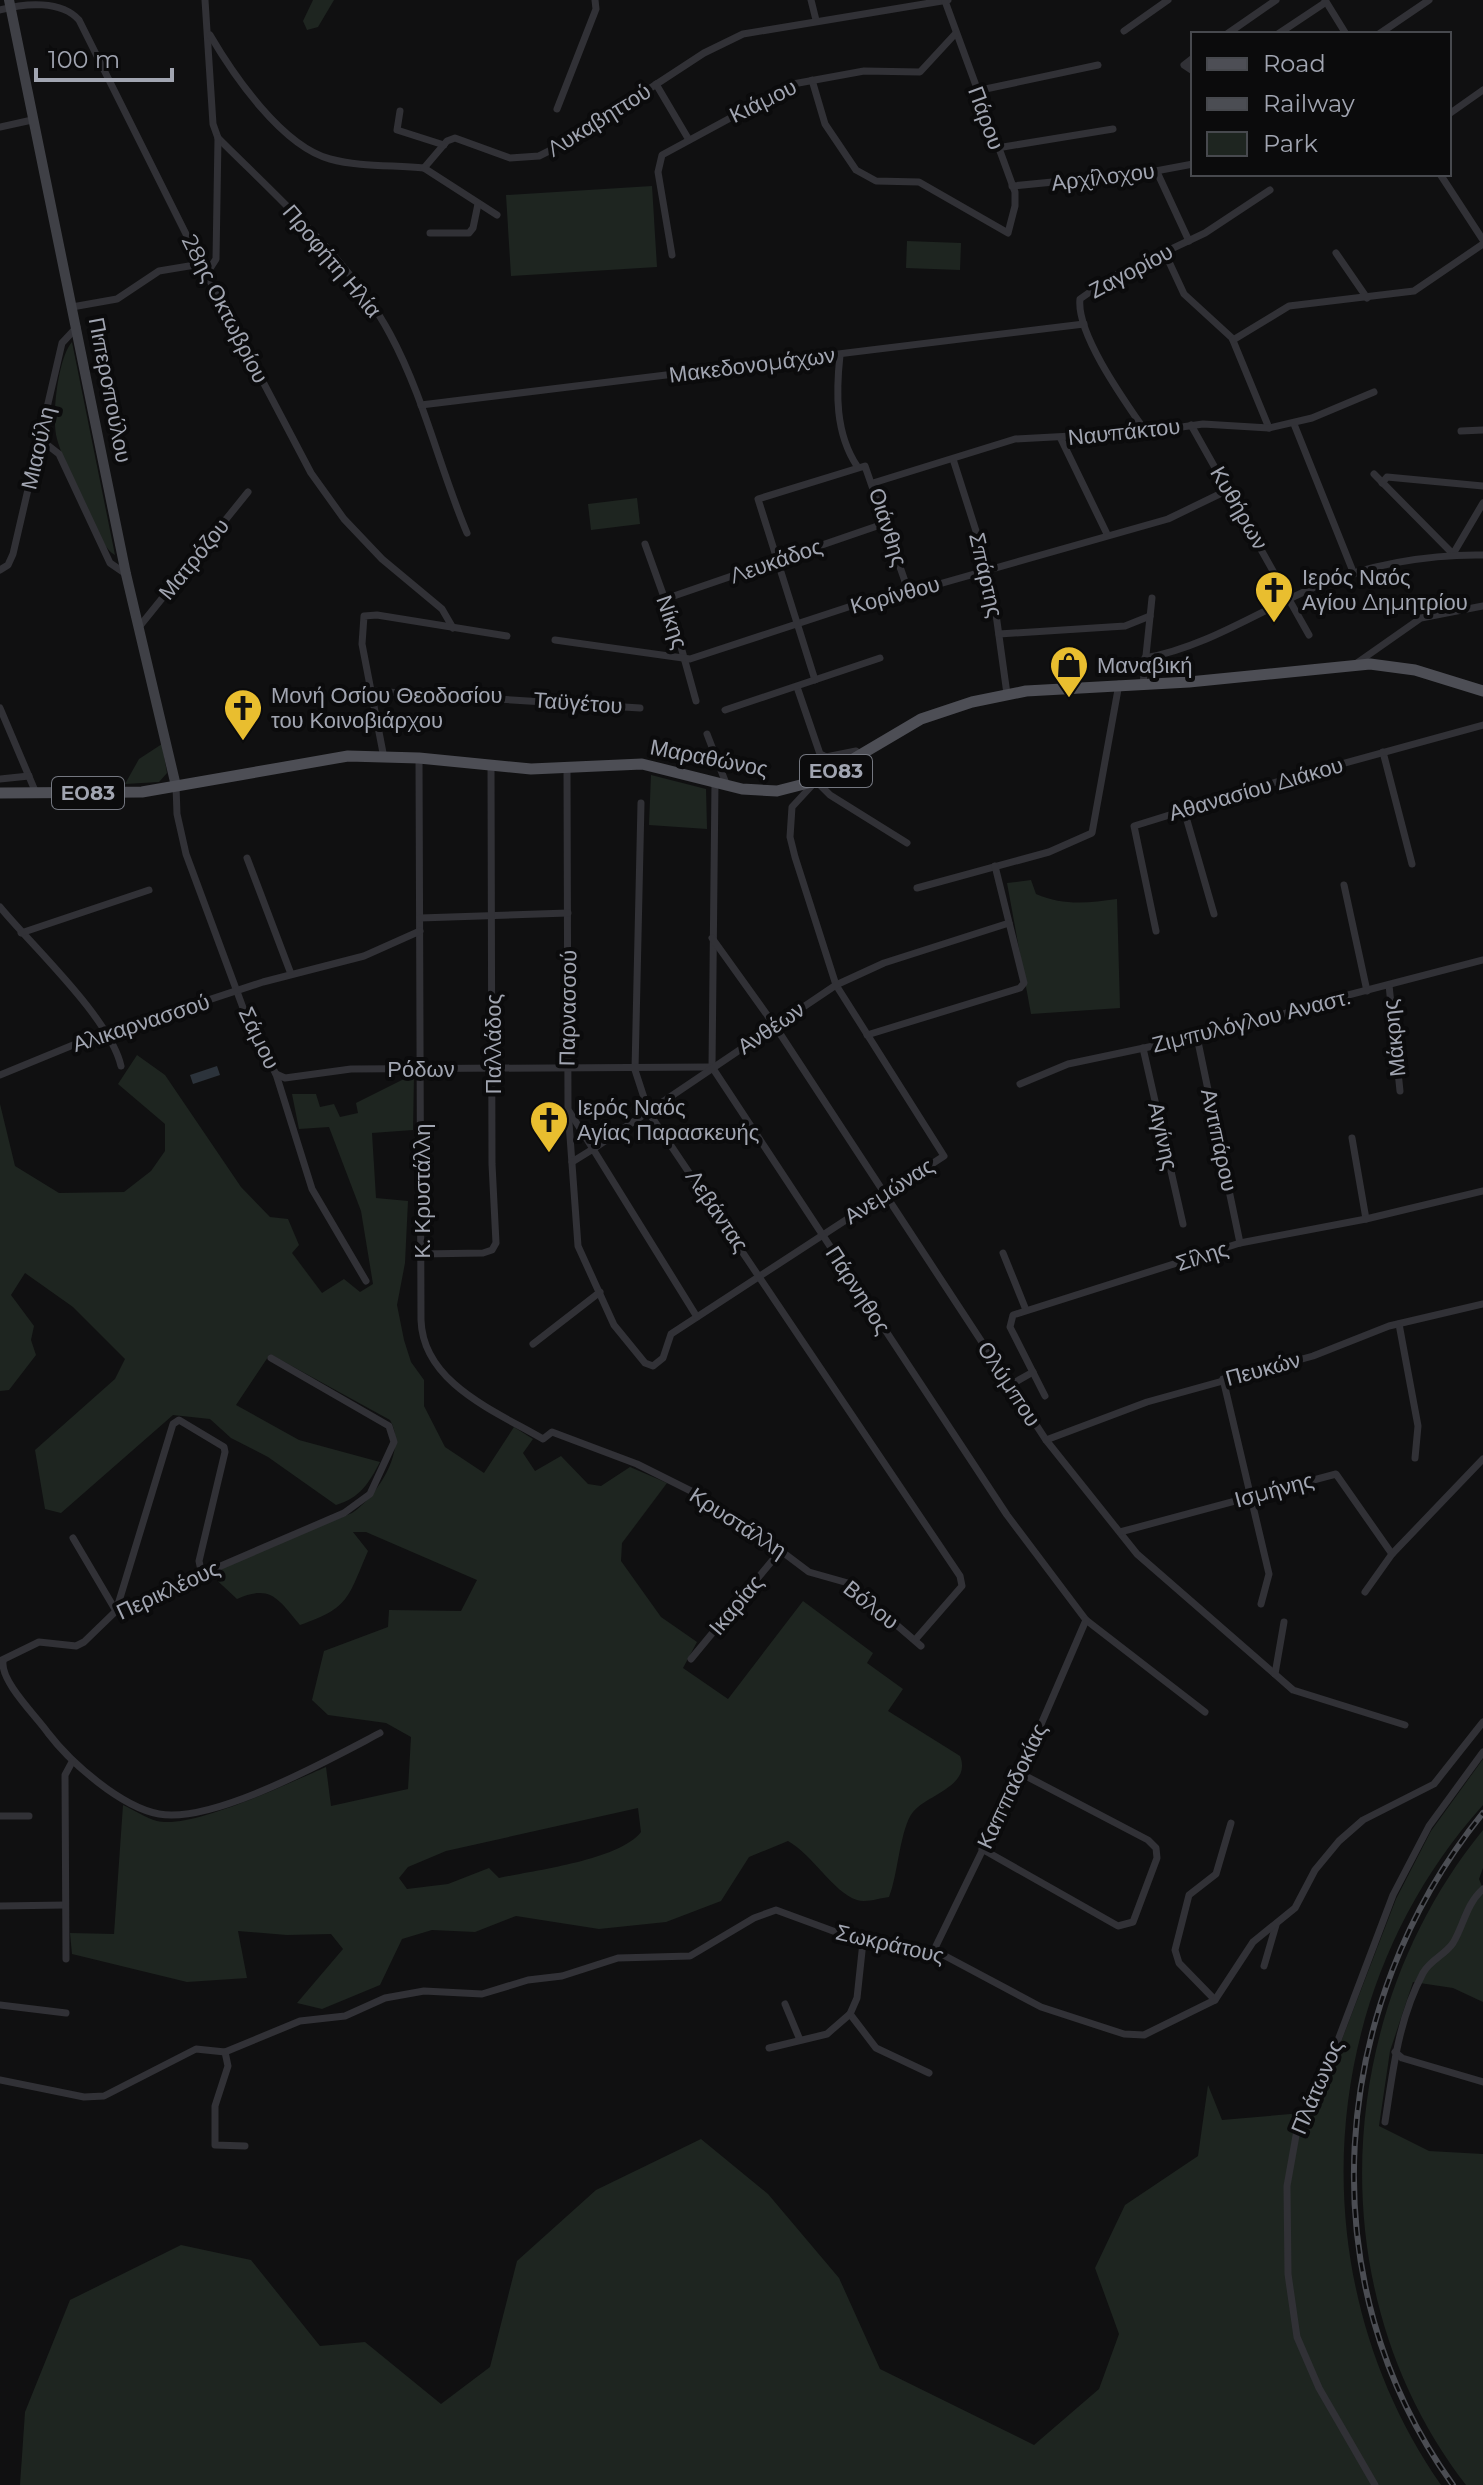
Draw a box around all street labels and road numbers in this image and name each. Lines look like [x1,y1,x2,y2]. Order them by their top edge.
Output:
street label: Κιάμου [725,73,801,129]
street label: Λυκαβηττού [542,78,656,162]
street label: Πάρου [962,83,1010,153]
street label: Αρχίλοχου [1050,157,1156,197]
street label: Προφήτη Ηλία [277,199,387,323]
street label: 28ης Οκτωβρίου [176,230,274,388]
street label: Ζαγορίου [1084,238,1178,304]
street label: Πιπεροπούλου [83,315,137,465]
street label: Μακεδονομάχων [667,341,837,389]
street label: Μιαούλη [15,404,61,492]
street label: Ναυπάκτου [1066,413,1182,451]
street label: Κυθήρων [1204,461,1274,555]
street label: Οιάνθης [863,484,913,570]
street label: Ματρόζου [153,513,235,605]
street label: Σπάρτης [963,530,1009,620]
street label: Λευκάδος [726,533,826,589]
street label: Κορίνθου [847,570,943,620]
street label: Νίκης [650,592,694,652]
street label: Ταϋγέτου [533,686,623,720]
street label: Μαραθώνος [648,733,770,783]
street label: Αθανασίου Διάκου [1166,751,1346,827]
road number: ΕΟ83 [800,755,872,787]
road number: ΕΟ83 [52,777,124,809]
street label: Παρνασσού [553,950,583,1066]
street label: Ζιμπυλόγλου Αναστ. [1149,983,1353,1059]
street label: Αλικαρνασσού [69,988,213,1058]
street label: Παλλάδος [480,994,507,1094]
street label: Ανθέων [732,996,810,1060]
street label: Μάκρης [1377,998,1411,1078]
street label: Σάμου [233,1003,285,1073]
street label: Ρόδων [387,1056,455,1083]
street label: Αντιπάρου [1195,1086,1243,1194]
street label: Αιγίνης [1142,1099,1184,1173]
street label: Κ. Κρυστάλλη [409,1123,436,1259]
street label: Ανεμώνας [839,1152,939,1230]
street label: Λεβάντας [680,1165,754,1257]
street label: Σίλης [1173,1235,1231,1277]
street label: Πάρνηθος [820,1241,896,1339]
street label: Ολύμπου [971,1336,1047,1432]
street label: Πευκών [1222,1346,1304,1392]
street label: Ισμήνης [1232,1467,1316,1513]
street label: Κρυστάλλη [685,1482,791,1564]
street label: Περικλέους [112,1554,224,1626]
street label: Ικαρίας [703,1569,769,1641]
street label: Βόλου [838,1575,904,1635]
street label: Καππαδοκίας [971,1719,1053,1853]
street label: Σωκράτους [833,1918,947,1970]
street label: Πλάτωνος [1285,2036,1349,2138]

